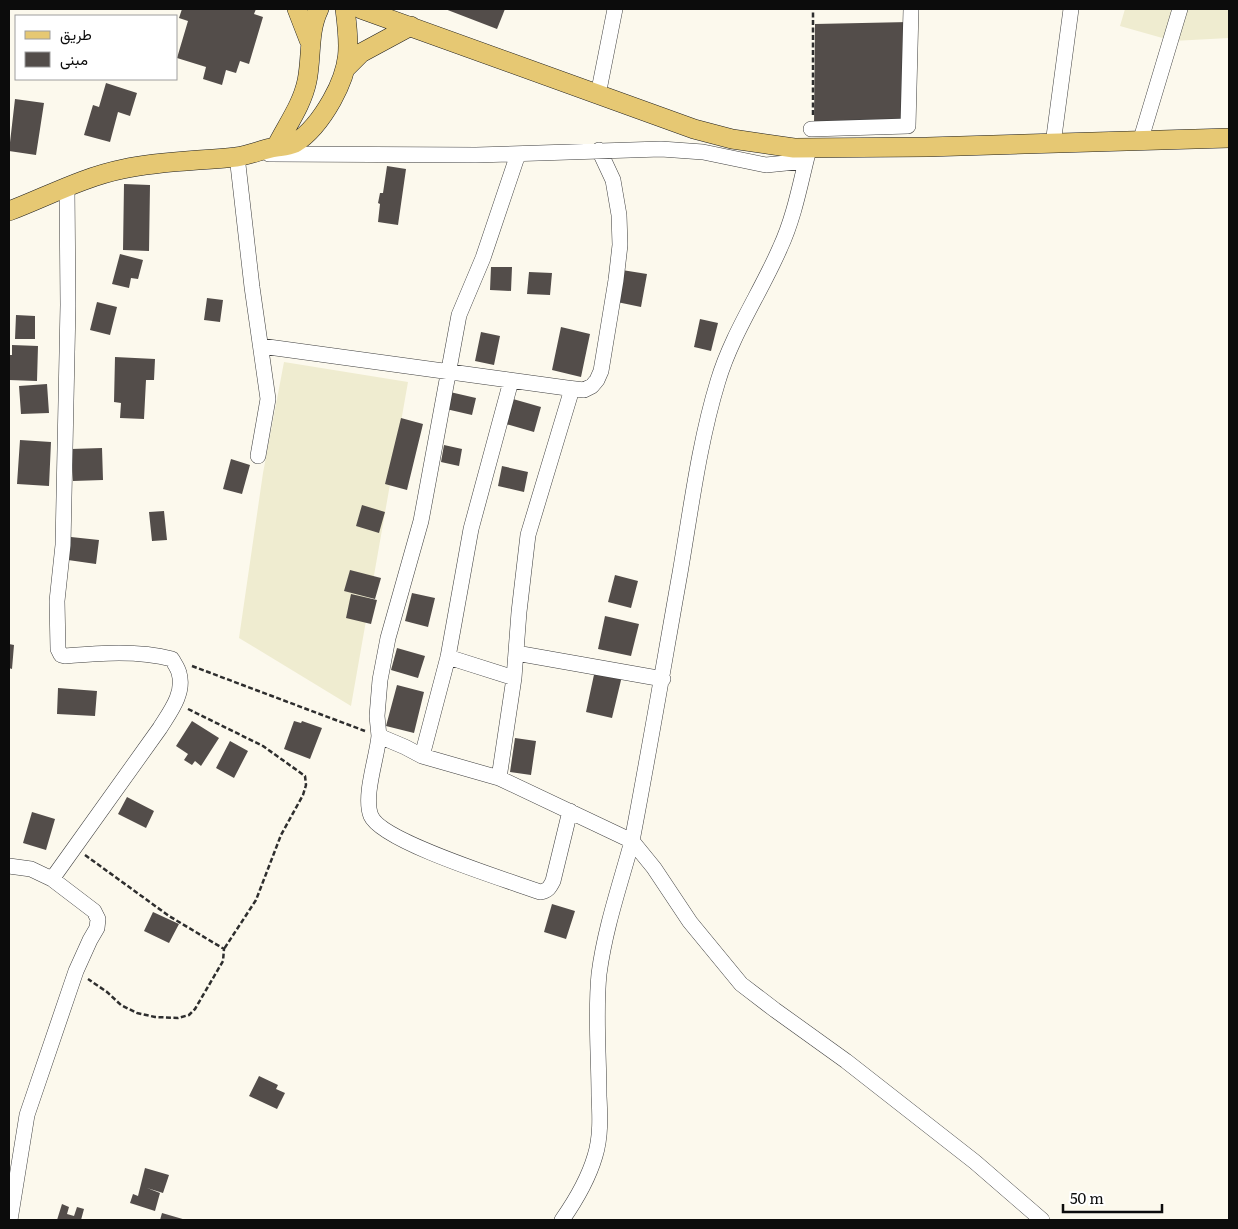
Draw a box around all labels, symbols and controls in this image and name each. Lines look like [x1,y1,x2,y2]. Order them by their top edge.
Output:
legend [15,15,178,80]
text: طريق [60,22,92,45]
text: مبنى [60,47,88,70]
scale bar [1063,1182,1162,1214]
text: 50 m [1070,1186,1104,1209]

